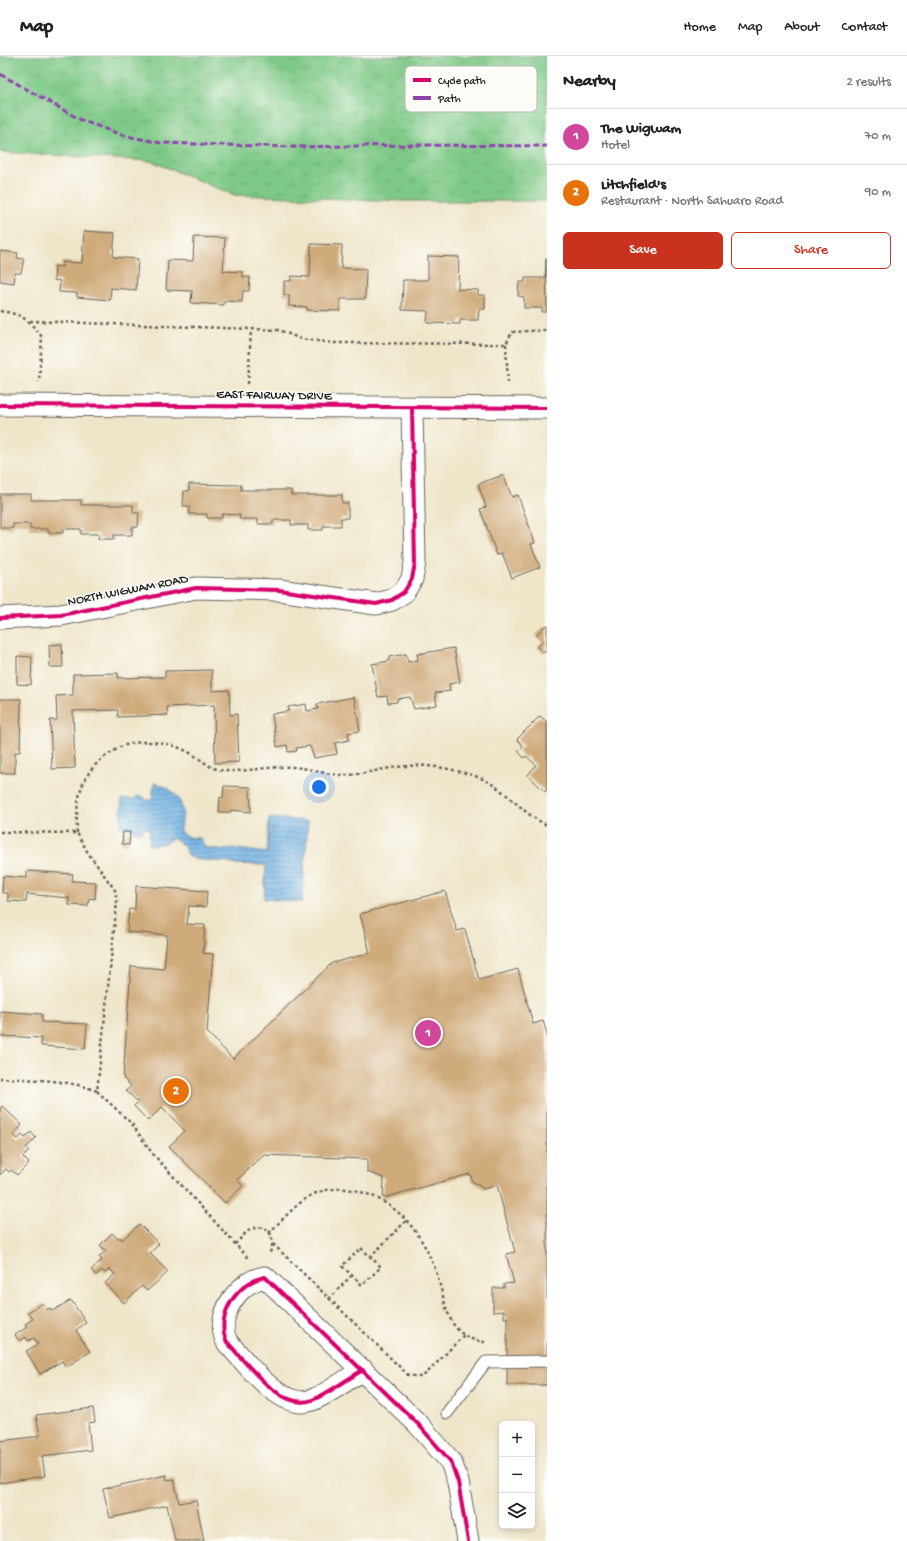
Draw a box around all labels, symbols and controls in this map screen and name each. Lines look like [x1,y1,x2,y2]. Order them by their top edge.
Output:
text: Map [20,16,53,39]
text: Home [684,19,716,36]
text: Map [738,19,762,36]
text: About [784,19,820,36]
text: Contact [842,19,887,36]
legend [405,66,537,112]
text: Nearby [563,72,616,92]
text: 2 results [846,75,891,90]
text: Cycle path [438,76,486,88]
text: Path [437,94,461,106]
text: The Wigwam [601,120,681,138]
text: 1 [573,129,579,144]
text: 70 m [865,129,891,144]
text: Hotel [601,138,630,153]
text: Litchfield's [601,176,666,194]
text: 2 [573,185,579,200]
text: 90 m [865,185,891,200]
text: Restaurant · North Sahuaro Road [601,194,783,209]
button: Save [563,232,723,269]
button: Share [731,232,891,269]
street label: EAST FAIRWAY DRIVE [216,387,333,405]
street label: NORTH WIGWAM ROAD [66,572,190,610]
your location [309,777,329,797]
pin: 1 [415,1018,441,1048]
pin: 2 [163,1076,189,1106]
map controls [499,1421,535,1529]
button: + [499,1421,535,1457]
button: − [499,1457,535,1493]
button: layers [499,1493,535,1529]

